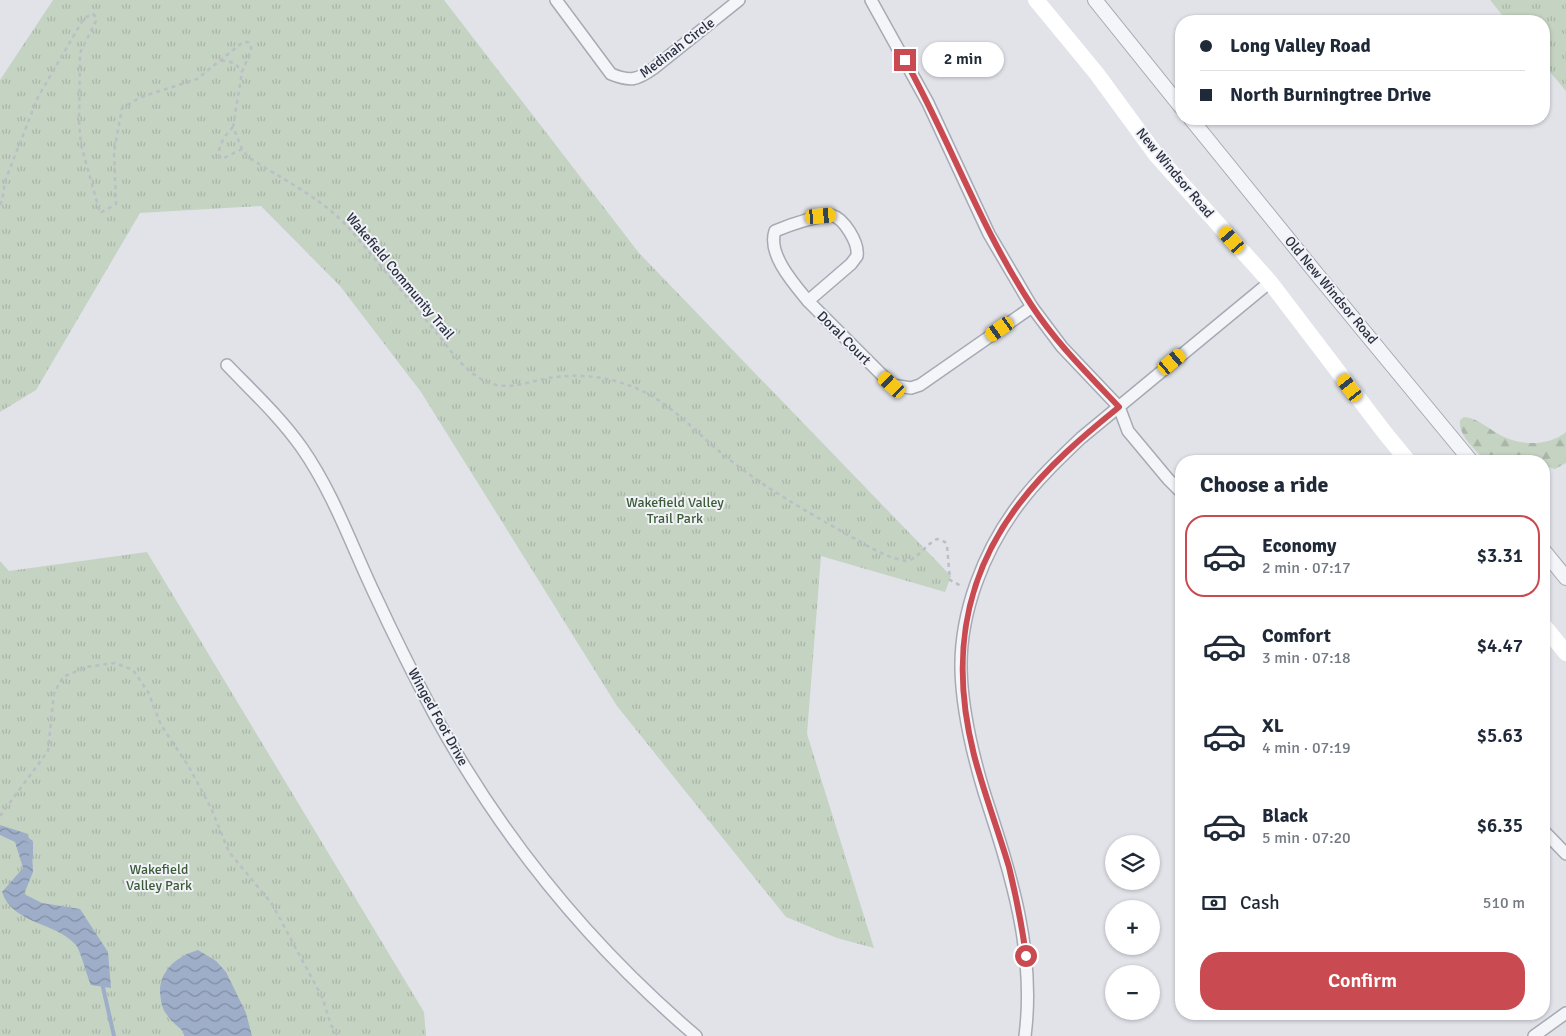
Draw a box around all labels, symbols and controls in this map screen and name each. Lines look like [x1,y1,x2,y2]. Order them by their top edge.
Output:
street label: Medinah Circle [636,14,718,82]
text: Long Valley Road [1230,34,1371,58]
callout: 2 min [922,42,1005,78]
route end [894,49,916,71]
text: 2 min [944,49,982,69]
text: North Burningtree Drive [1230,83,1431,107]
street label: New Windsor Road [1133,125,1217,221]
car [805,207,836,225]
street label: Wakefield Community Trail [342,209,458,343]
car [1216,224,1247,256]
street label: Old New Windsor Road [1281,233,1381,347]
street label: Doral Court [813,307,875,369]
car [983,314,1016,344]
car [1155,347,1188,377]
car [875,369,908,401]
car [1334,372,1365,404]
text: Choose a ride [1200,471,1328,498]
park label: Wakefield Valley Trail Park [626,494,724,527]
icon: car [1202,534,1247,579]
text: Economy [1262,534,1336,558]
text: $3.31 [1477,544,1523,568]
text: 2 min · 07:17 [1262,558,1351,578]
icon: car [1202,624,1247,669]
text: Comfort [1262,624,1331,648]
text: $4.47 [1477,634,1523,658]
text: 3 min · 07:18 [1262,648,1351,668]
street label: Winged Foot Drive [404,665,472,769]
icon: car [1202,714,1247,759]
text: XL [1262,714,1284,738]
text: $5.63 [1477,724,1523,748]
text: 4 min · 07:19 [1262,738,1351,758]
icon: car [1202,804,1247,849]
text: Black [1262,804,1308,828]
text: $6.35 [1477,814,1523,838]
text: 5 min · 07:20 [1262,828,1351,848]
map controls [1105,835,1160,1020]
button: layers [1105,835,1160,890]
park label: Wakefield Valley Park [126,861,192,894]
icon: cash [1200,889,1228,917]
text: Cash [1240,891,1280,915]
text: 510 m [1483,893,1525,913]
button: + [1105,900,1160,955]
route start [1015,945,1037,967]
button: Confirm [1200,952,1525,1010]
button: − [1105,965,1160,1020]

